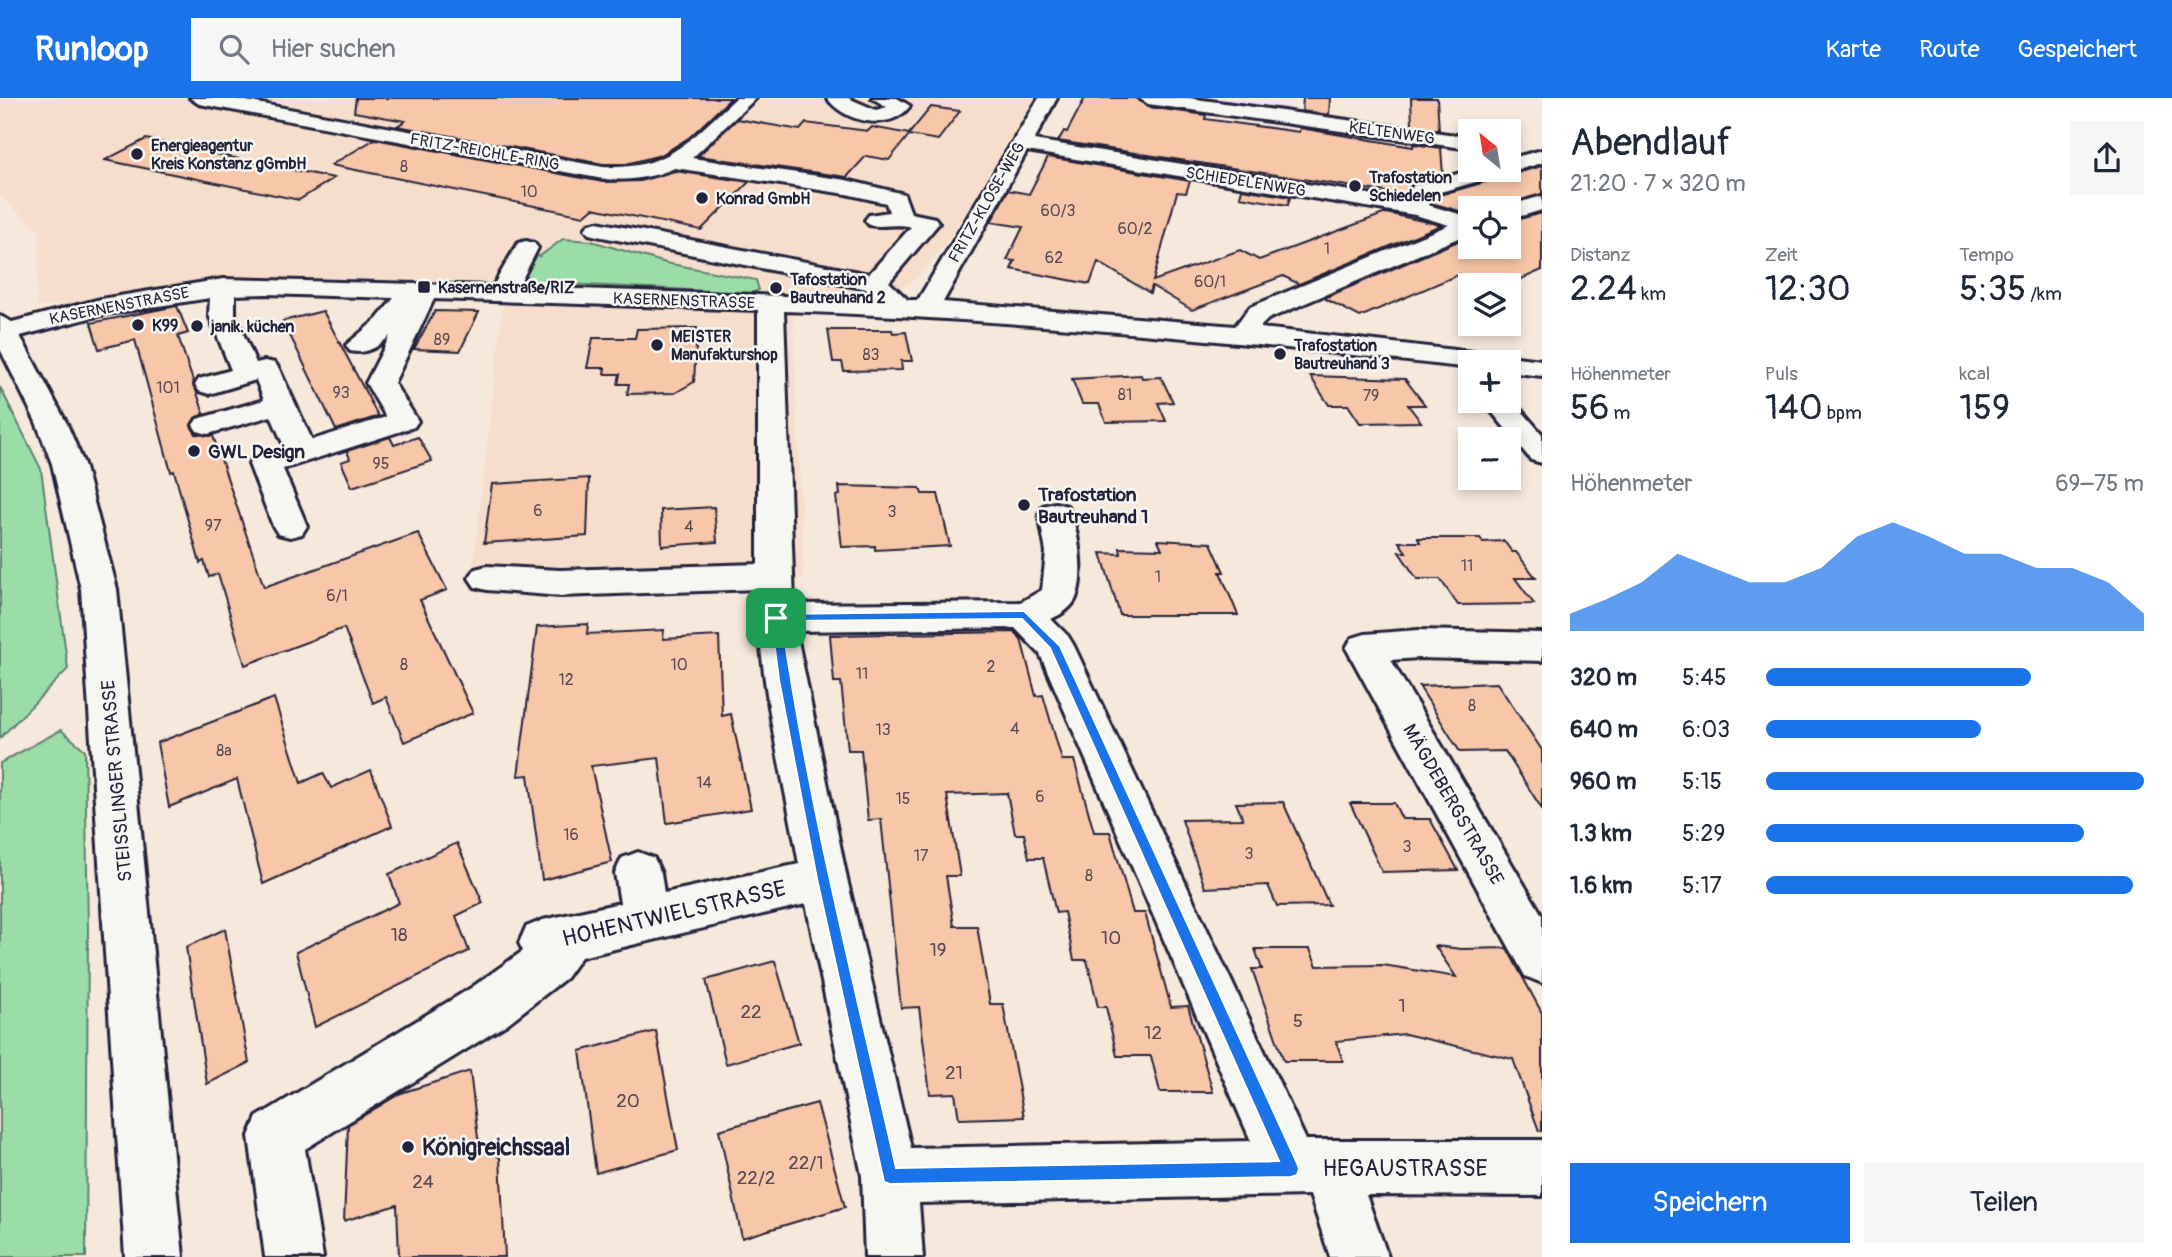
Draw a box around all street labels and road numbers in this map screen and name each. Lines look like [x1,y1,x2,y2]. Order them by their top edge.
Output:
street label: KELTENWEG [1348,117,1436,149]
street label: FRITZ-REICHLE-RING [408,129,561,175]
street label: FRITZ-KLOSE-WEG [944,139,1030,266]
street label: SCHIEDELENWEG [1184,163,1307,201]
street label: KASERNENSTRASSE [48,283,191,329]
street label: KASERNENSTRASSE [613,289,755,313]
street label: STEISSLINGER STRASSE [96,679,138,883]
street label: MÄGDEBERGSTRASSE [1397,720,1509,889]
street label: HOHENTWIELSTRASSE [559,874,789,953]
street label: HEGAUSTRASSE [1322,1154,1488,1183]

